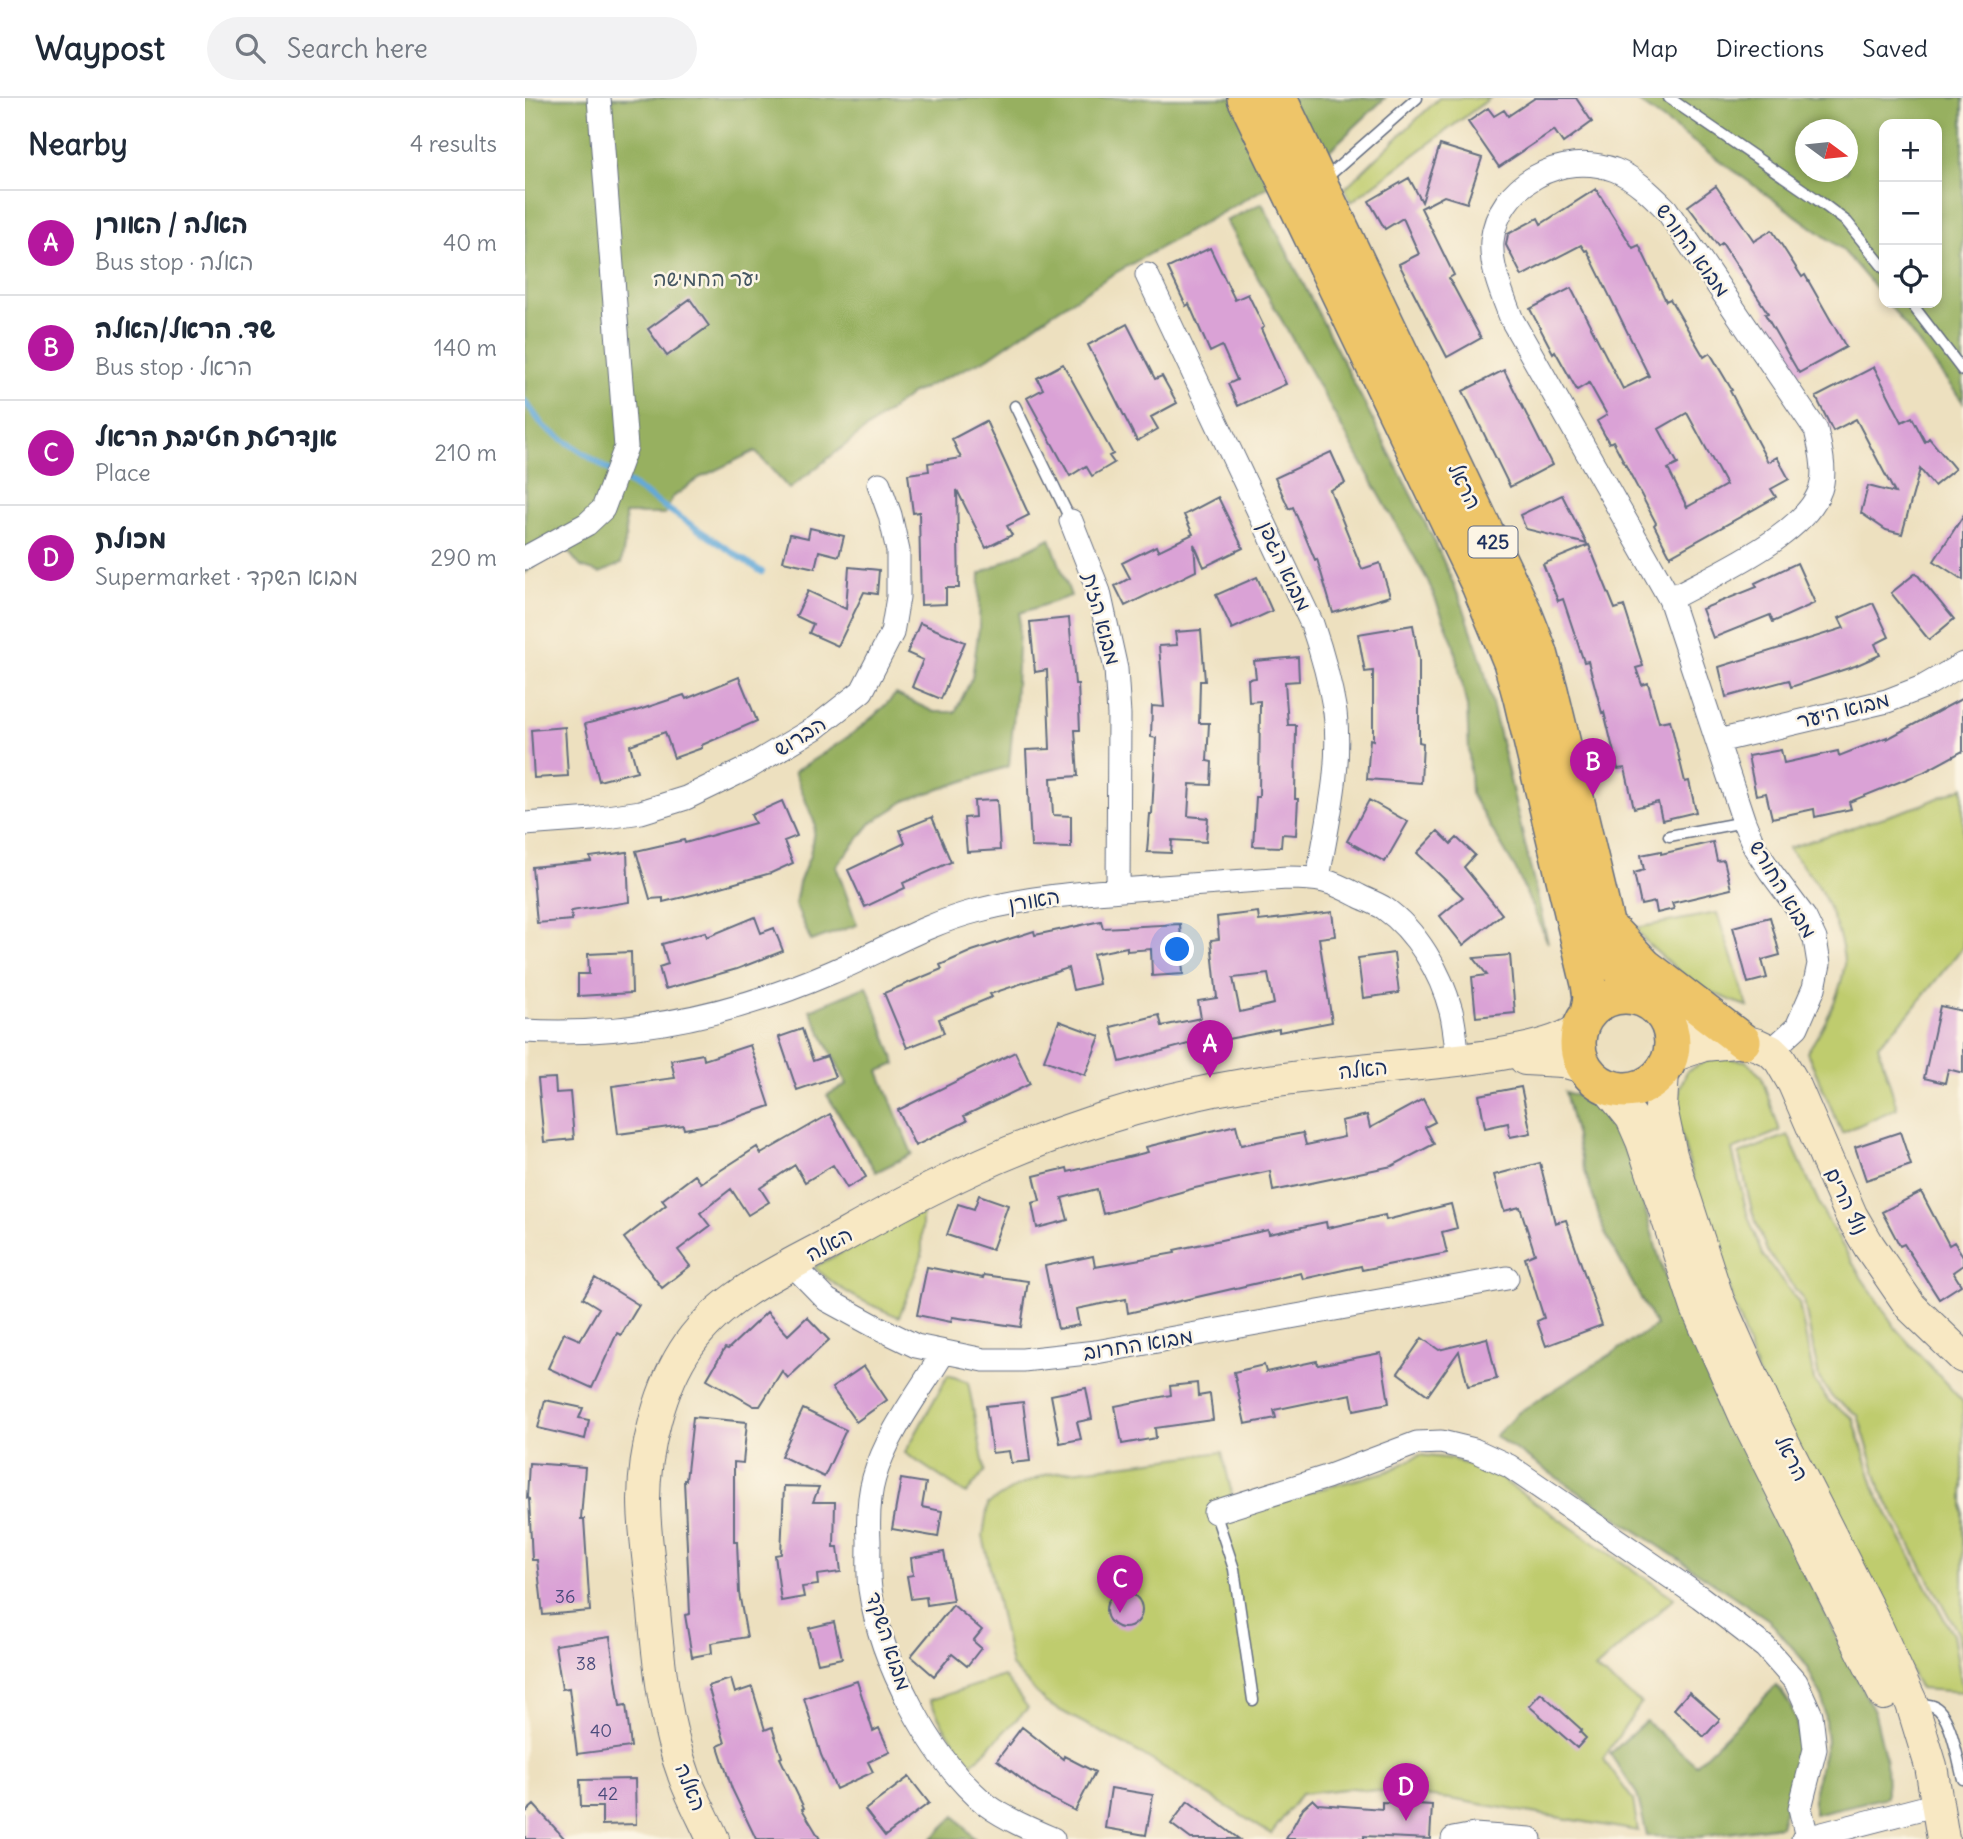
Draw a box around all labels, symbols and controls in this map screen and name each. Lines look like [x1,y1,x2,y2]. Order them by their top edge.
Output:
search box [207,17,697,80]
text: Waypost [35,27,165,69]
icon: search [231,29,269,67]
text: Search here [287,32,428,65]
text: Map [1631,33,1678,63]
text: Directions [1716,33,1824,63]
text: Saved [1862,33,1928,63]
north arrow [1795,119,1858,182]
map controls [1879,119,1942,308]
button: + [1879,119,1942,182]
text: Nearby [28,125,128,163]
text: 4 results [410,129,497,158]
button: − [1879,182,1942,245]
street label: מבוא החורש [1650,198,1736,302]
text: האלה / האורן [95,207,248,240]
text: A [44,228,58,257]
text: 40 m [443,228,497,257]
button: locate [1879,245,1942,308]
text: Bus stop · האלה [95,247,254,276]
park label: יער החמישה [653,265,759,292]
text: שד. הראל/האלה [95,312,275,345]
text: B [43,333,59,362]
text: 140 m [434,333,497,362]
text: Bus stop · הראל [95,352,253,381]
text: אנדרטת חטיבת הראל [95,420,337,453]
text: C [43,438,59,467]
text: 210 m [434,438,497,467]
text: Place [95,458,151,487]
street label: הראל [1442,458,1488,514]
street label: מבוא הגפן [1252,517,1318,615]
text: מכולת [95,522,167,555]
road number: 425 [1469,526,1517,558]
text: D [43,543,59,572]
text: 290 m [430,543,497,572]
text: Supermarket · מבוא השקד [95,562,358,591]
street label: מבוא הזית [1077,569,1127,668]
street label: מבוא היער [1794,685,1892,735]
street label: הברוש [769,710,831,762]
pin: B [1570,738,1616,796]
street label: מבוא החורש [1743,835,1823,943]
street label: האורן [1006,882,1062,918]
your location [1160,932,1194,966]
pin: A [1187,1020,1233,1078]
street label: האלה [1337,1053,1389,1085]
street label: נוף הרים [1819,1163,1875,1239]
street label: האלה [801,1221,857,1267]
street label: מבוא החרוב [1081,1322,1195,1366]
street label: הראל [1769,1430,1815,1486]
pin: C [1097,1555,1143,1613]
house number: 36 [555,1585,575,1608]
street label: מבוא השקד [860,1588,918,1694]
house number: 38 [576,1652,596,1675]
house number: 40 [590,1719,612,1742]
street label: האלה [669,1759,713,1815]
pin: D [1383,1763,1429,1821]
house number: 42 [598,1782,618,1805]

